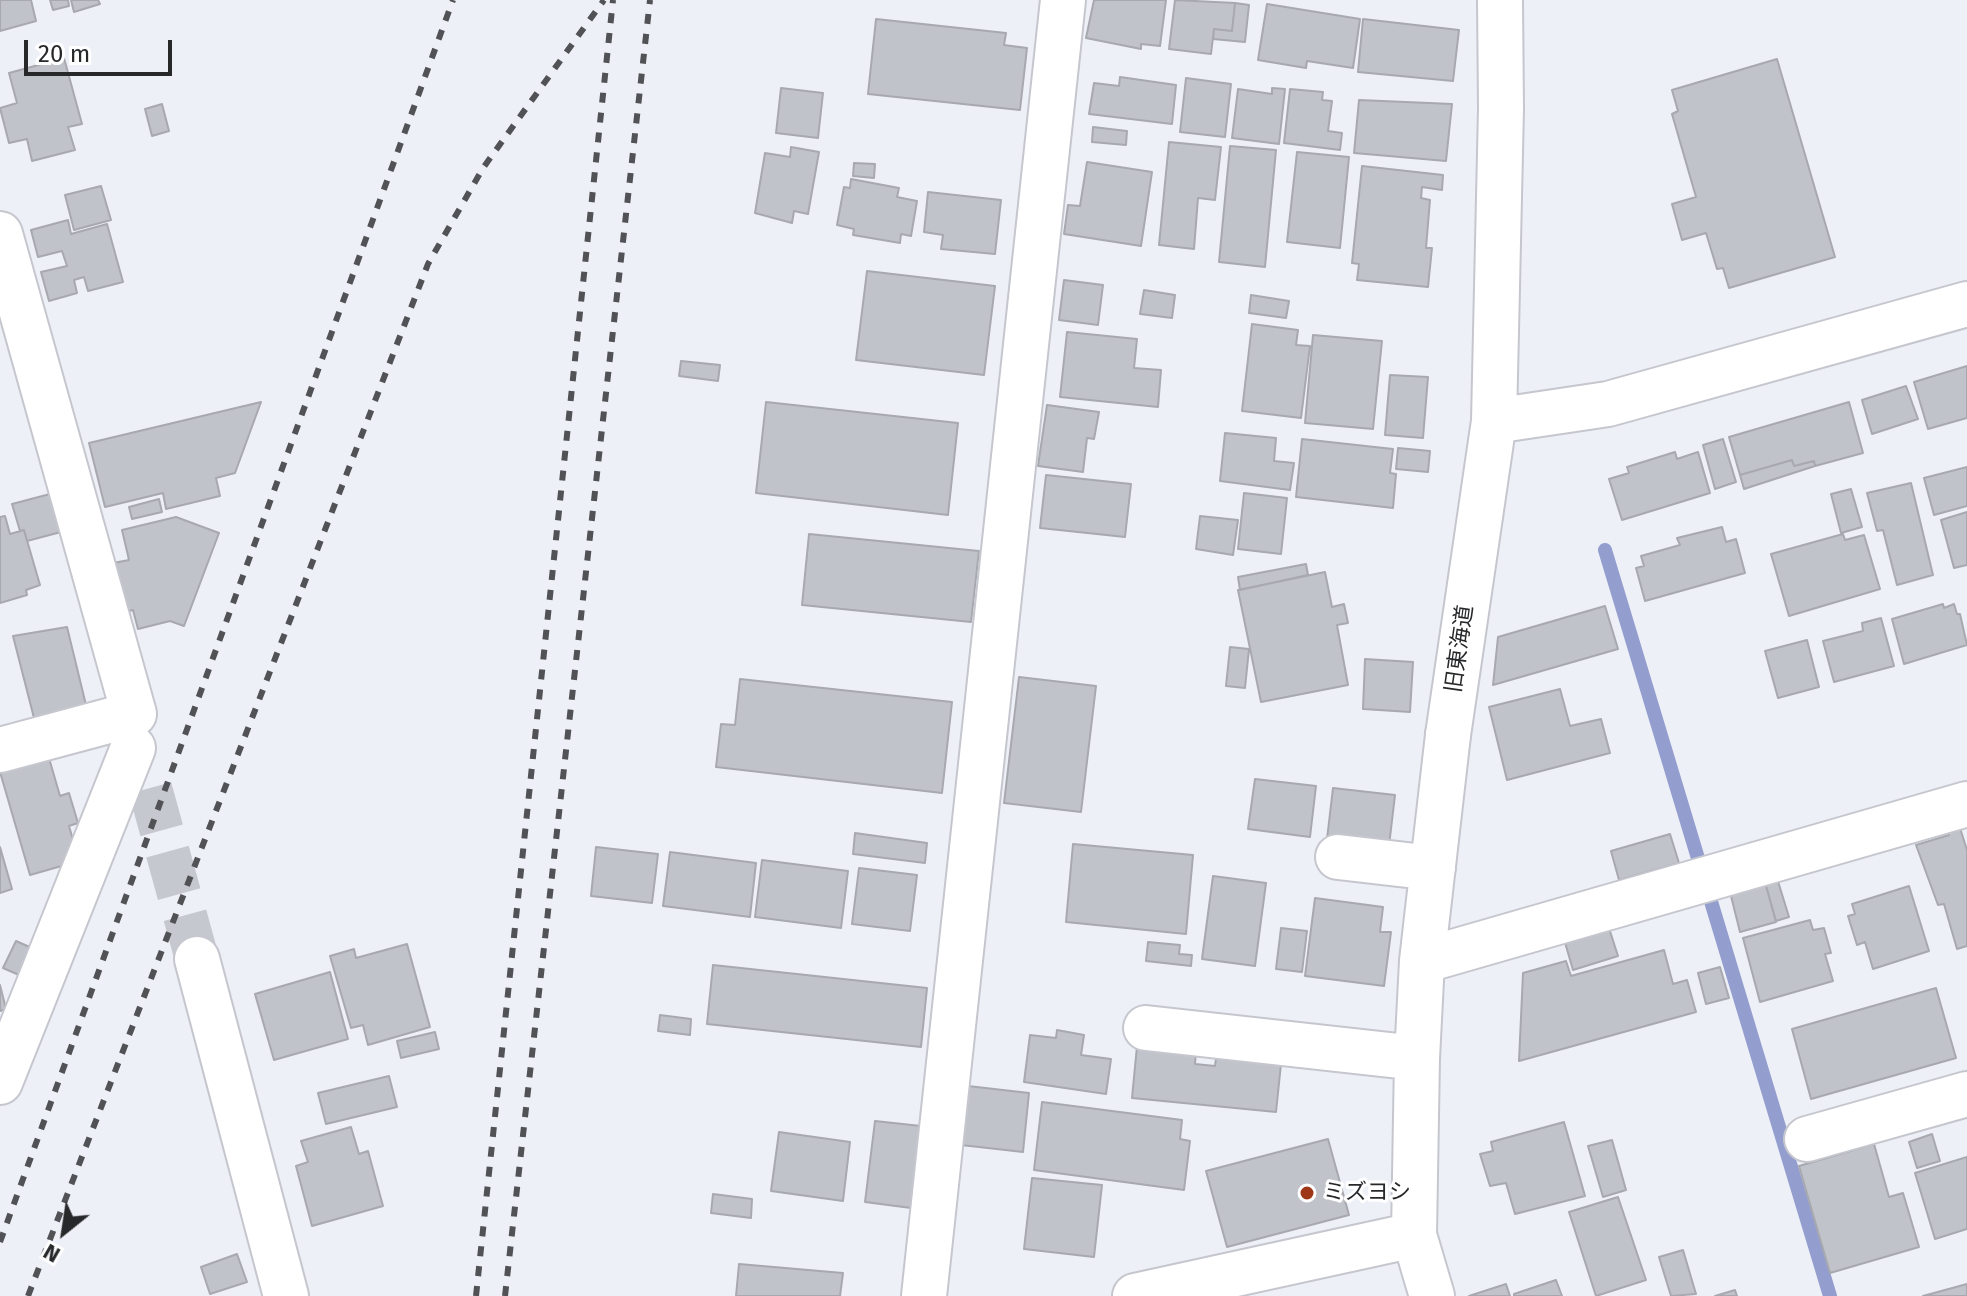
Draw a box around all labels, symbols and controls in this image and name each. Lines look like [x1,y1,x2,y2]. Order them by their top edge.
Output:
scale bar [28,24,176,74]
text: 20 m [38,40,90,68]
street label: 旧東海道 [1441,604,1479,694]
place label: ミズヨシ [1323,1180,1411,1206]
marker: ミズヨシ [1298,1184,1316,1202]
north arrow [24,1192,104,1272]
text: N [39,1238,65,1269]

